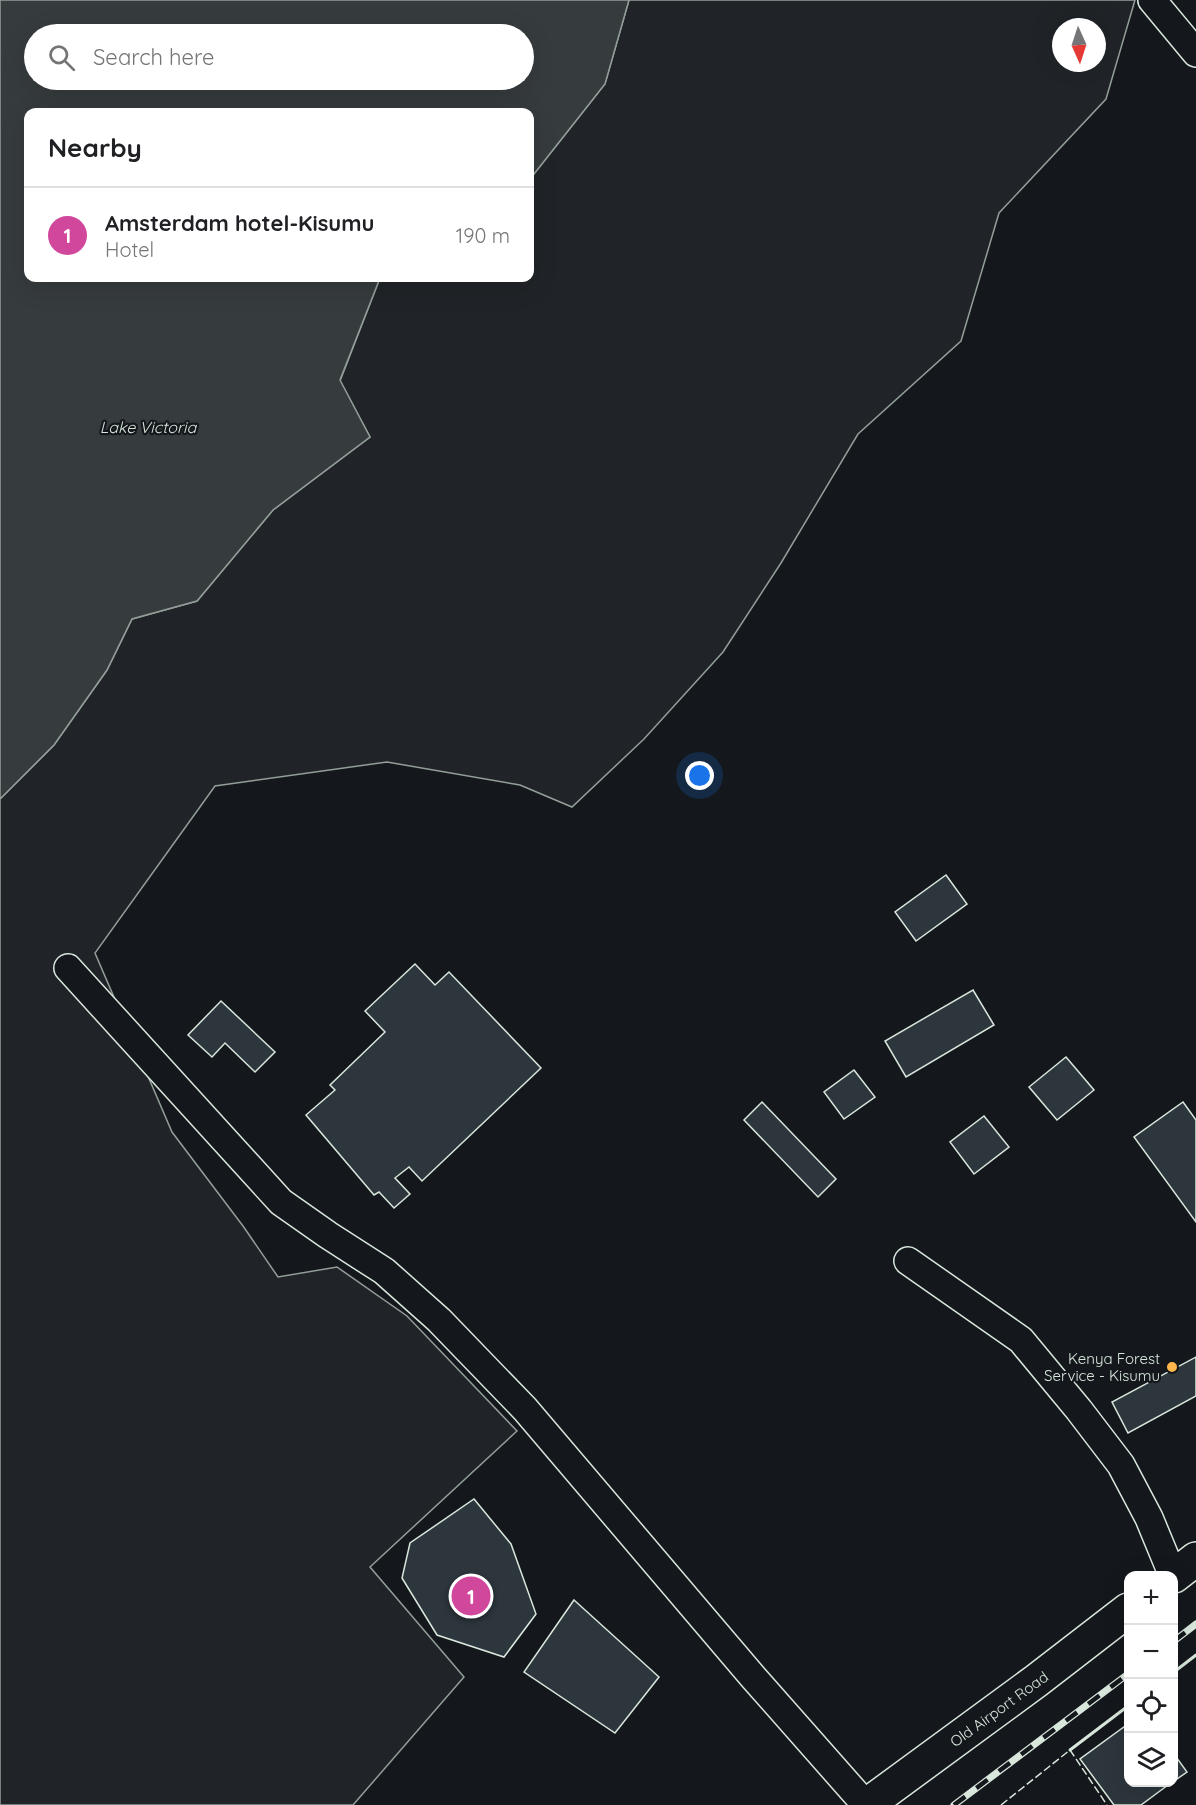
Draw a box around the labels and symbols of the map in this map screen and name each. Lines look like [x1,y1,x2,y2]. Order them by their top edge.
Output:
north arrow [1052,18,1106,72]
water label: Lake Victoria [100,417,198,437]
your location [685,761,714,790]
place label: Kenya Forest Service - Kisumu [1044,1349,1160,1385]
marker: Kenya Forest Service - Kisumu [1165,1360,1179,1374]
pin: 1 [452,1574,490,1618]
street label: Old Airport Road [946,1667,1052,1751]

